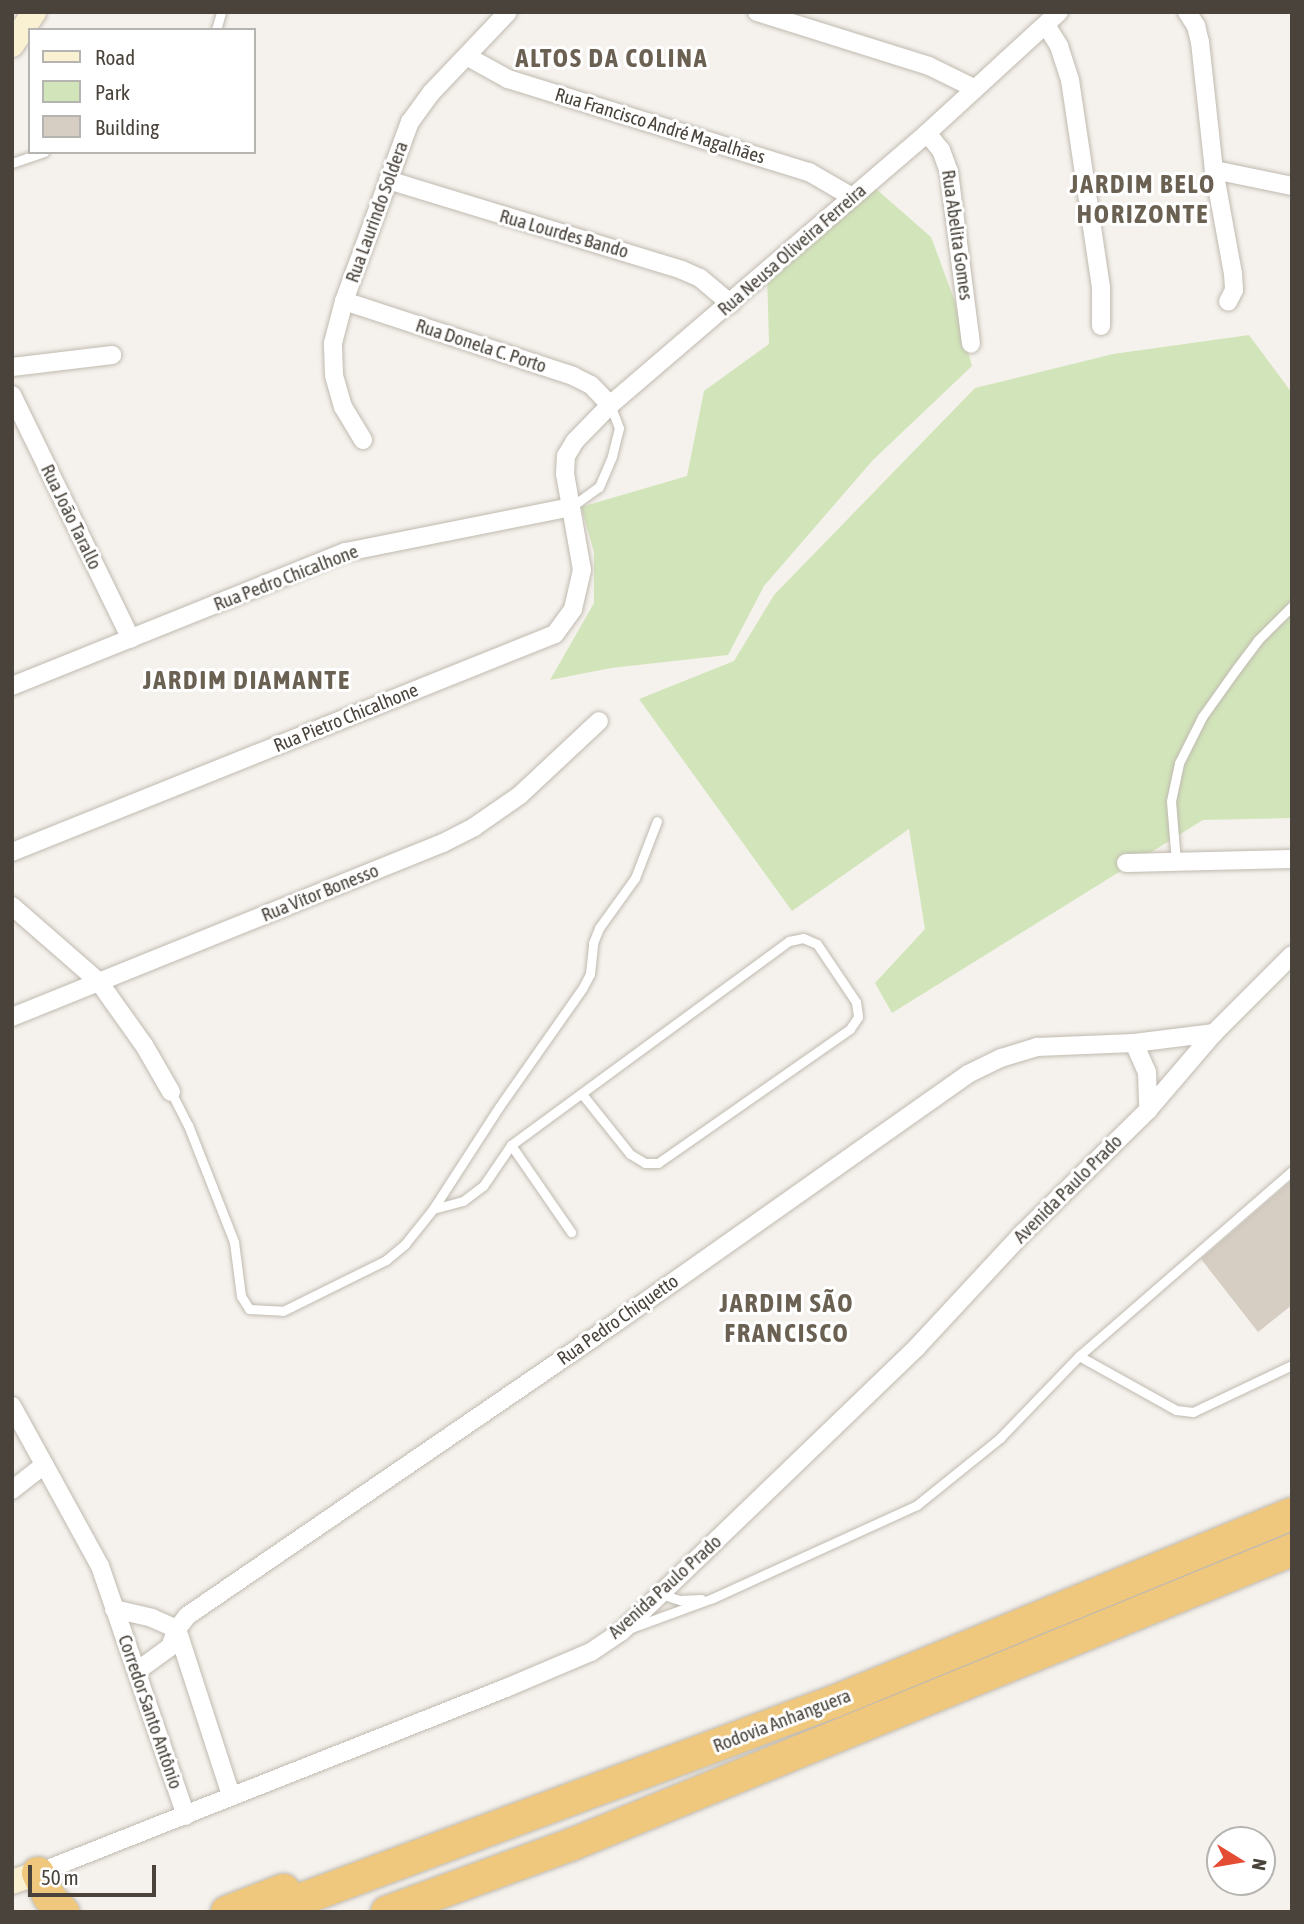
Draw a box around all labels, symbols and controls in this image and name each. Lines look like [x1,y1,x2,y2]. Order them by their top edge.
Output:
legend [28,28,256,154]
district label: ALTOS DA COLINA [517,43,707,75]
text: Road [95,45,135,69]
text: Park [95,80,130,104]
street label: Rua Francisco André Magalhães [552,83,768,169]
text: Building [95,115,159,139]
street label: Rua Laurindo Soldera [341,138,413,286]
street label: Rua Abelita Gomes [937,168,977,302]
district label: JARDIM BELO HORIZONTE [1071,169,1215,230]
street label: Rua Neusa Oliveira Ferreira [713,179,871,321]
street label: Rua Lourdes Bando [497,205,631,263]
street label: Rua Donela C. Porto [413,314,549,378]
street label: Rua João Tarallo [36,461,106,573]
street label: Rua Pedro Chicalhone [211,540,361,616]
district label: JARDIM DIAMANTE [145,665,349,697]
street label: Rua Pietro Chicalhone [270,679,422,757]
street label: Rua Vitor Bonesso [258,859,382,927]
street label: Avenida Paulo Prado [1009,1130,1127,1248]
street label: Rua Pedro Chiquetto [553,1270,683,1370]
district label: JARDIM SÃO FRANCISCO [721,1288,853,1350]
street label: Avenida Paulo Prado [604,1530,726,1644]
street label: Corredor Santo Antônio [113,1632,187,1792]
street label: Rodovia Anhanguera [710,1684,854,1758]
north arrow [1206,1826,1276,1896]
scale bar [32,1850,159,1894]
text: N [1248,1857,1272,1872]
text: 50 m [41,1865,79,1889]

